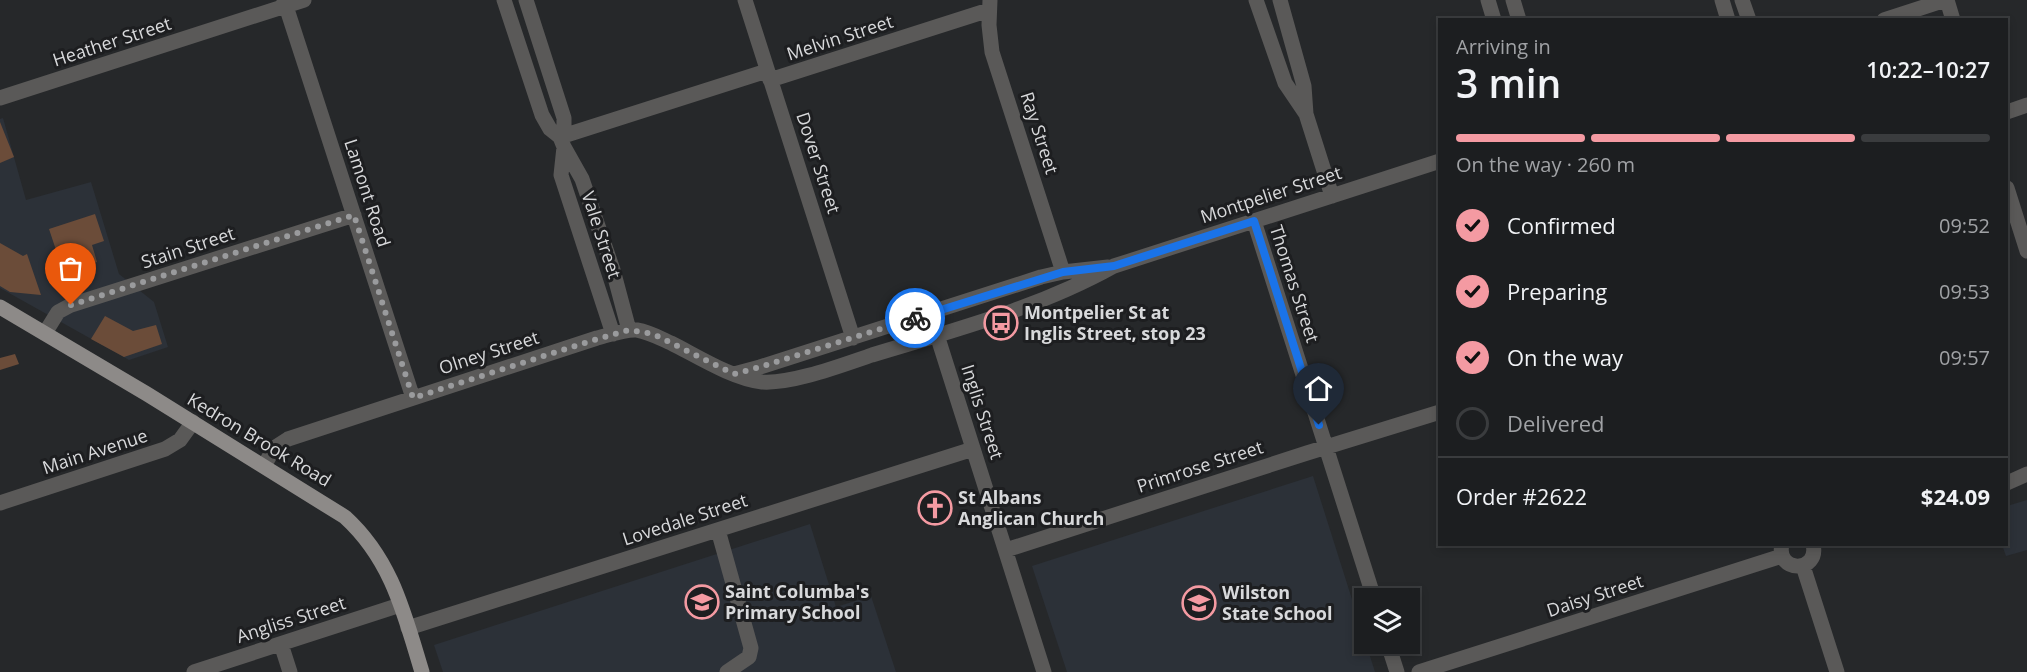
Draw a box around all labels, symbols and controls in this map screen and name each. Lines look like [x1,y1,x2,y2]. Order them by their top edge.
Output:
street label: Melvin Street [783,9,896,66]
street label: Heather Street [49,11,174,72]
text: Arriving in [1456,33,1551,60]
text: 10:22–10:27 [1866,54,1990,84]
text: 3 min [1456,56,1561,109]
street label: Ray Street [1015,89,1065,177]
street label: Dover Street [791,109,847,216]
street label: Lamont Road [339,136,397,250]
text: On the way · 260 m [1456,151,1635,178]
street label: Montpelier Street [1197,160,1344,228]
street label: Vale Street [577,188,627,281]
icon: check [1456,209,1489,242]
text: Confirmed [1507,210,1616,240]
text: 09:52 [1939,212,1990,239]
street label: Stain Street [138,221,237,273]
street label: Thomas Street [1265,222,1325,345]
pin [45,243,96,305]
icon: bag [54,252,87,285]
icon: check [1456,275,1489,308]
text: Preparing [1507,276,1607,306]
text: 09:53 [1939,278,1990,305]
courier [885,288,945,348]
place label: Montpelier St at Inglis Street, stop 23 [1024,300,1206,345]
icon: bike [899,302,932,335]
bus stop icon: Montpelier St at Inglis Street, stop 23 [983,305,1019,341]
street label: Olney Street [436,325,542,379]
icon: check [1456,341,1489,374]
text: On the way [1507,342,1623,372]
text: 09:57 [1939,344,1990,371]
street label: Inglis Street [956,361,1010,462]
pin [1293,363,1344,425]
icon: home [1302,372,1335,405]
street label: Kedron Brook Road [183,387,336,492]
text: Delivered [1507,408,1605,438]
street label: Main Avenue [39,423,150,479]
street label: Primrose Street [1134,434,1266,498]
text: Order #2622 [1456,481,1587,511]
text: $24.09 [1921,481,1990,511]
place label: St Albans Anglican Church [958,485,1104,530]
street label: Lovedale Street [619,488,750,551]
church icon: St Albans Anglican Church [917,490,953,526]
street label: Daisy Street [1543,568,1646,622]
place label: Saint Columba's Primary School [725,579,869,624]
place label: Wilston State School [1222,580,1333,625]
school or university icon: Saint Columba's Primary School [684,584,720,620]
school or university icon: Wilston State School [1181,585,1217,621]
map controls [1354,588,1420,654]
button: layers [1354,588,1420,654]
street label: Angliss Street [233,590,348,648]

